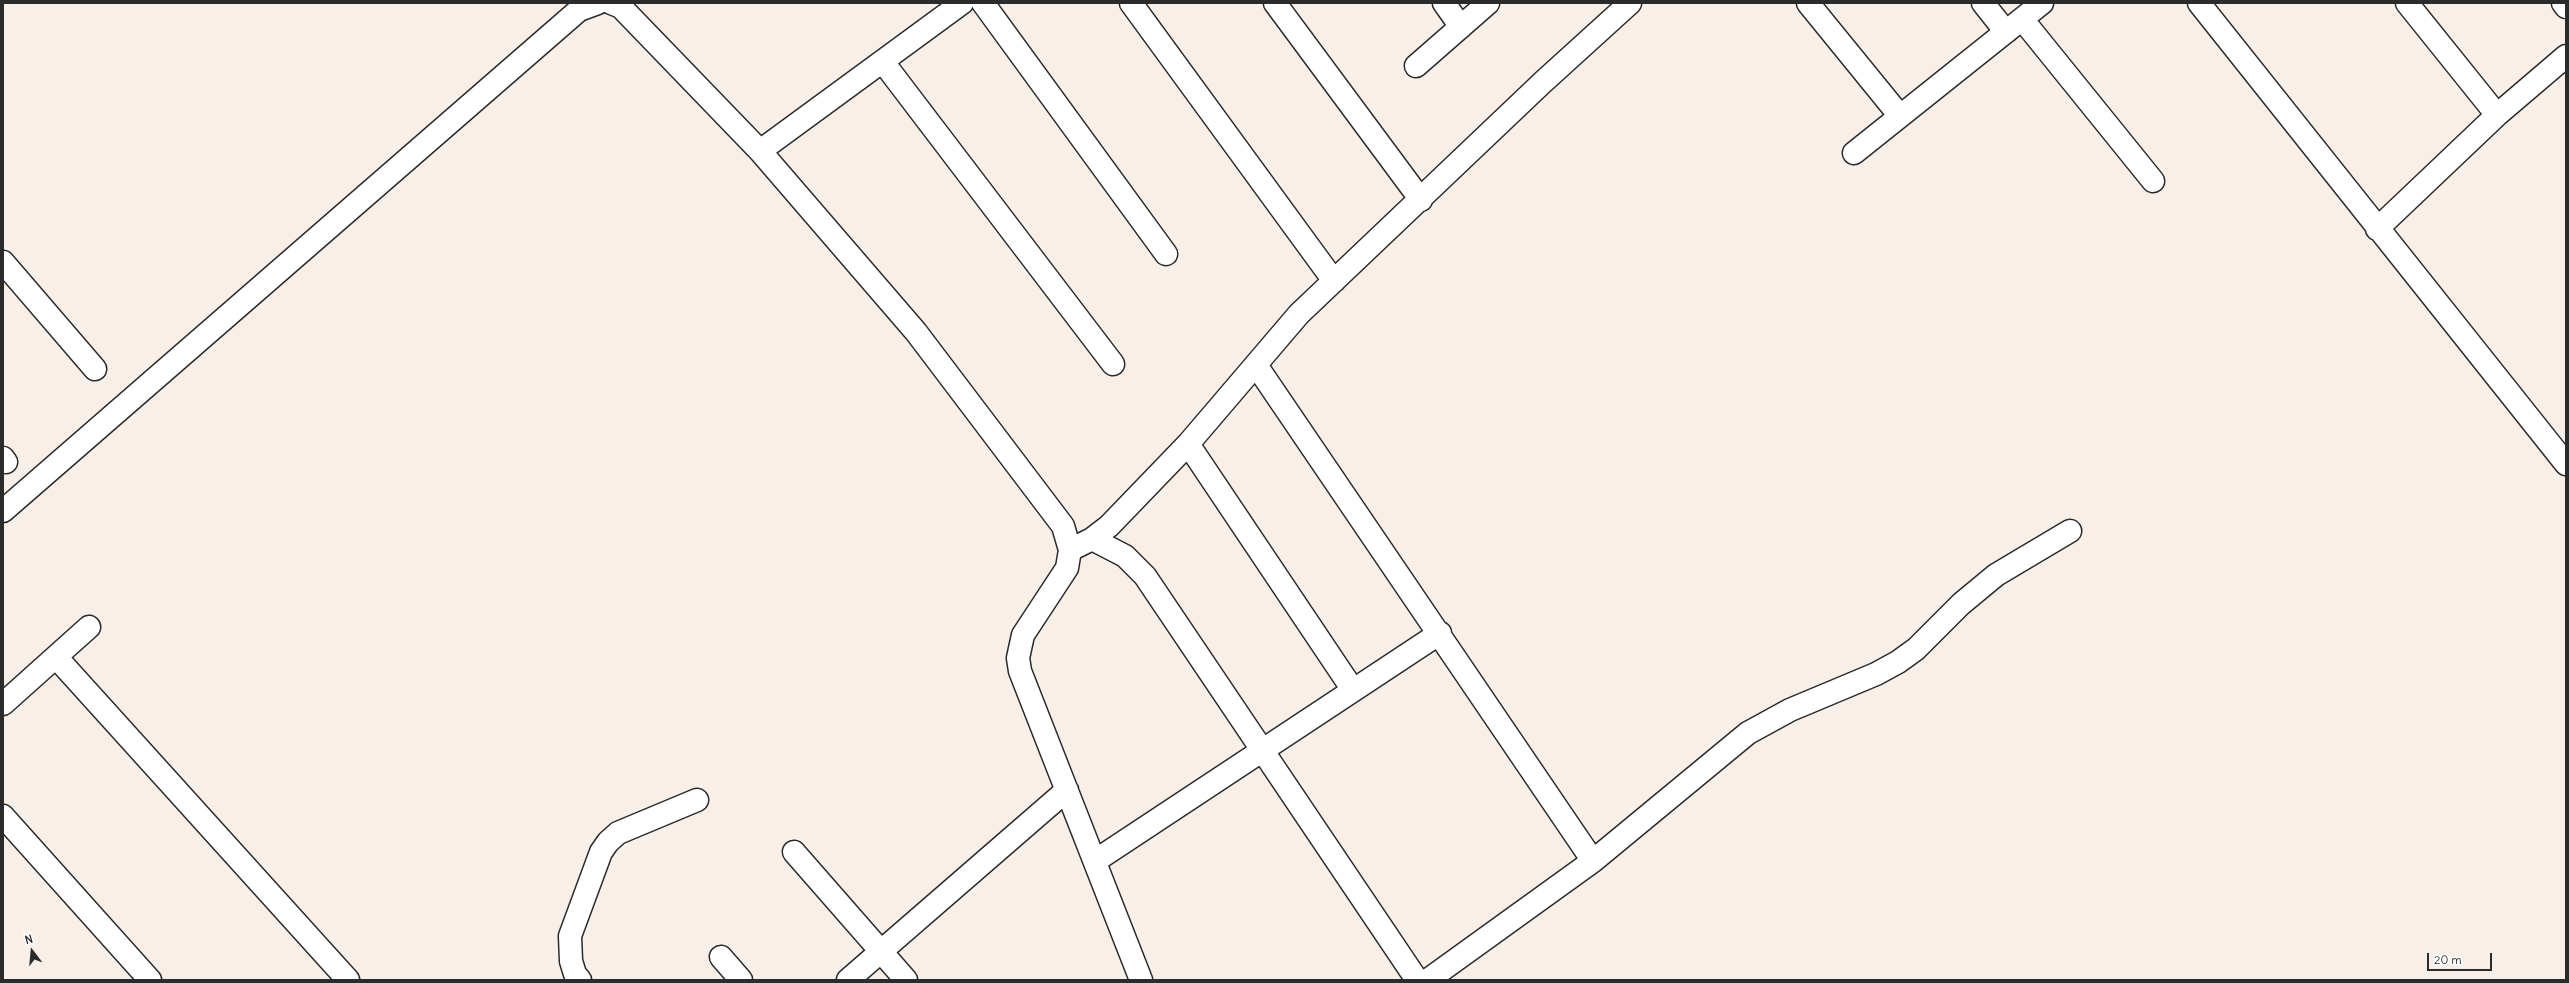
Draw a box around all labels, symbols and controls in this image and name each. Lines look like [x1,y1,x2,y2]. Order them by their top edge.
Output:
north arrow [12,931,52,971]
text: N [23,932,34,947]
scale bar [2429,945,2494,971]
text: 20 m [2434,952,2462,967]

